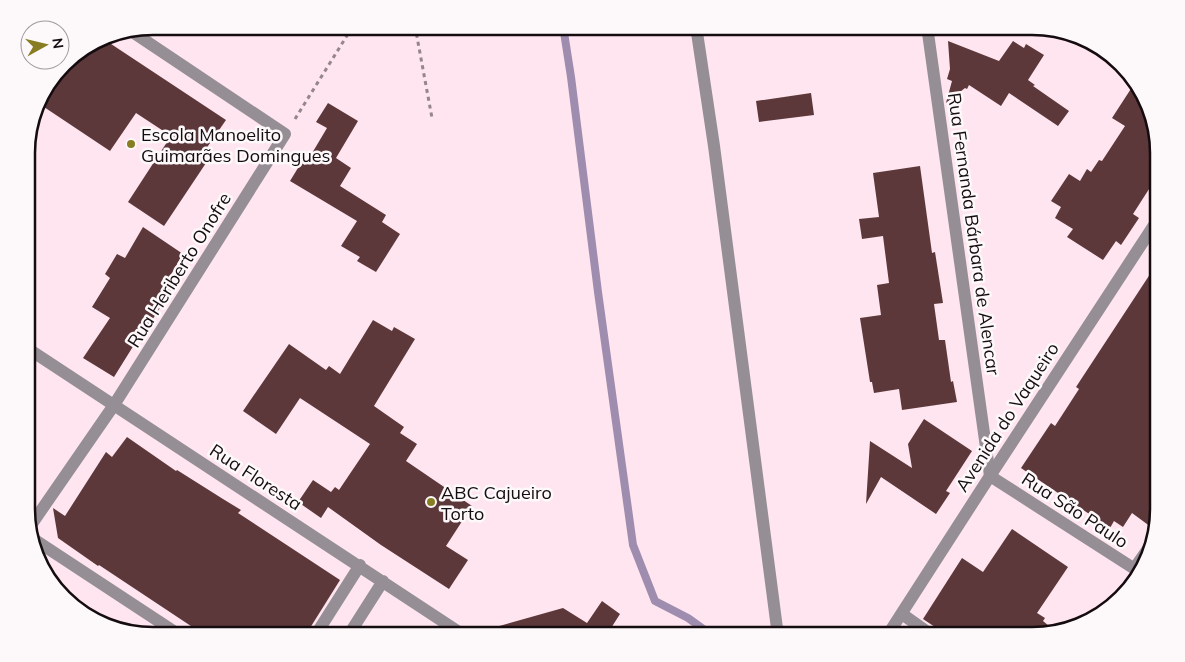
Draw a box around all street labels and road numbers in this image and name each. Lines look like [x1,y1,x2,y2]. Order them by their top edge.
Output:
street label: Rua Fernanda Bárbara de Alencar [943,91,1005,377]
street label: Rua Heriberto Onofre [122,188,236,352]
street label: Avenida do Vaqueiro [950,338,1064,496]
street label: Rua Floresta [206,439,306,515]
street label: Rua São Paulo [1017,467,1133,553]

